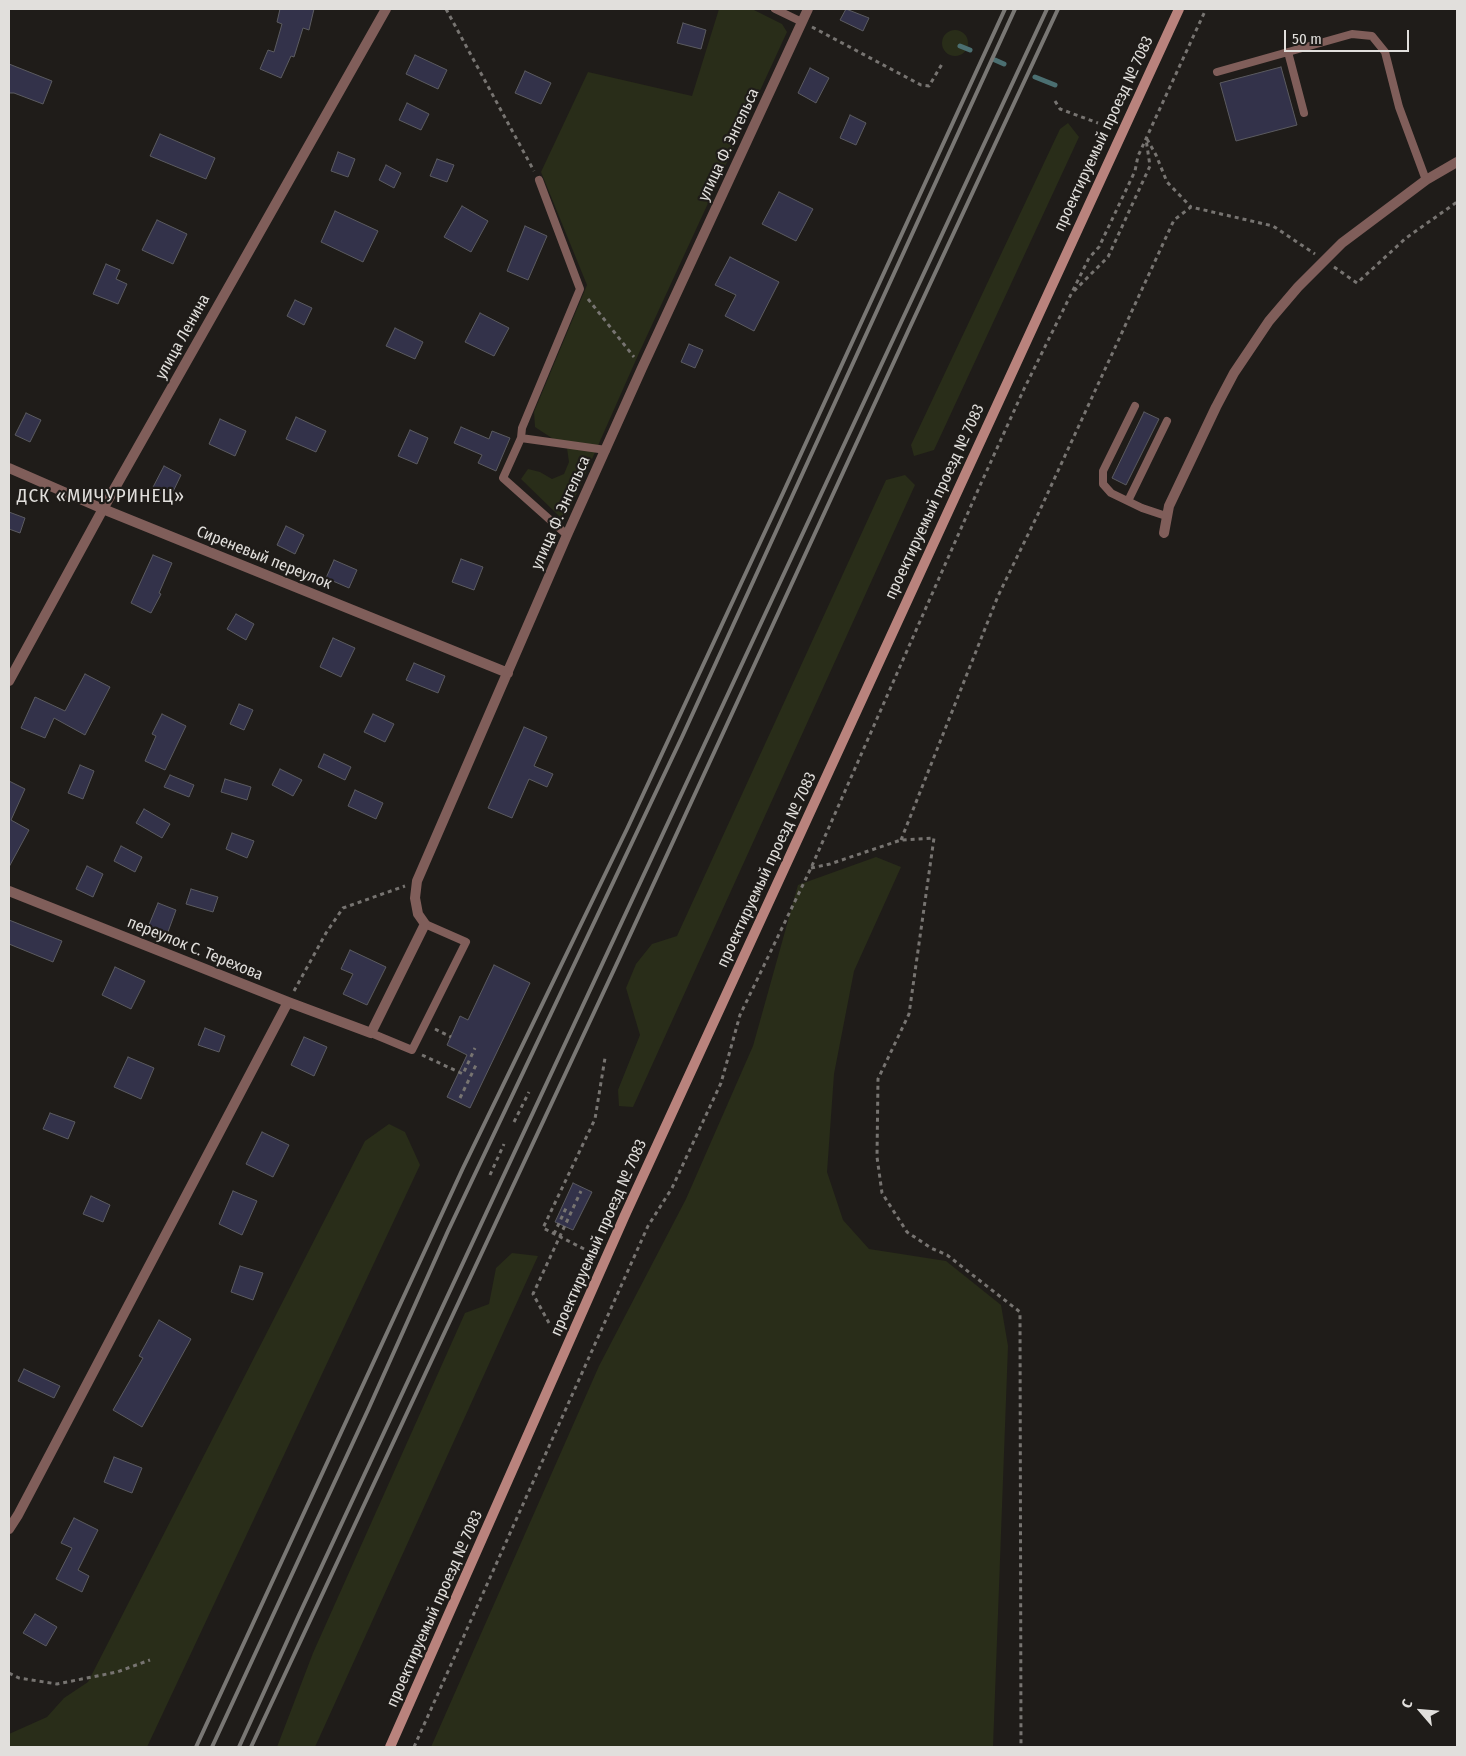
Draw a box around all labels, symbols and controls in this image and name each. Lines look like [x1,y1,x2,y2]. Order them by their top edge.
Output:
scale bar [1286,20,1411,52]
text: 50 m [1292,30,1322,48]
street label: проектируемый проезд № 7083 [1050,33,1158,235]
street label: улица Ф. Энгельса [694,85,764,205]
street label: улица Ленина [152,291,214,383]
street label: проектируемый проезд № 7083 [881,401,989,603]
street label: улица Ф. Энгельса [527,453,595,573]
district label: ДСК «МИЧУРИНЕЦ» [15,486,187,508]
street label: Сиреневый переулок [194,522,334,594]
street label: проектируемый проезд № 7083 [713,769,821,971]
street label: переулок С. Терехова [124,913,266,985]
street label: проектируемый проезд № 7083 [547,1137,651,1339]
street label: проектируемый проезд № 7083 [383,1508,487,1710]
north arrow [1396,1686,1446,1736]
text: С [1398,1697,1416,1711]

